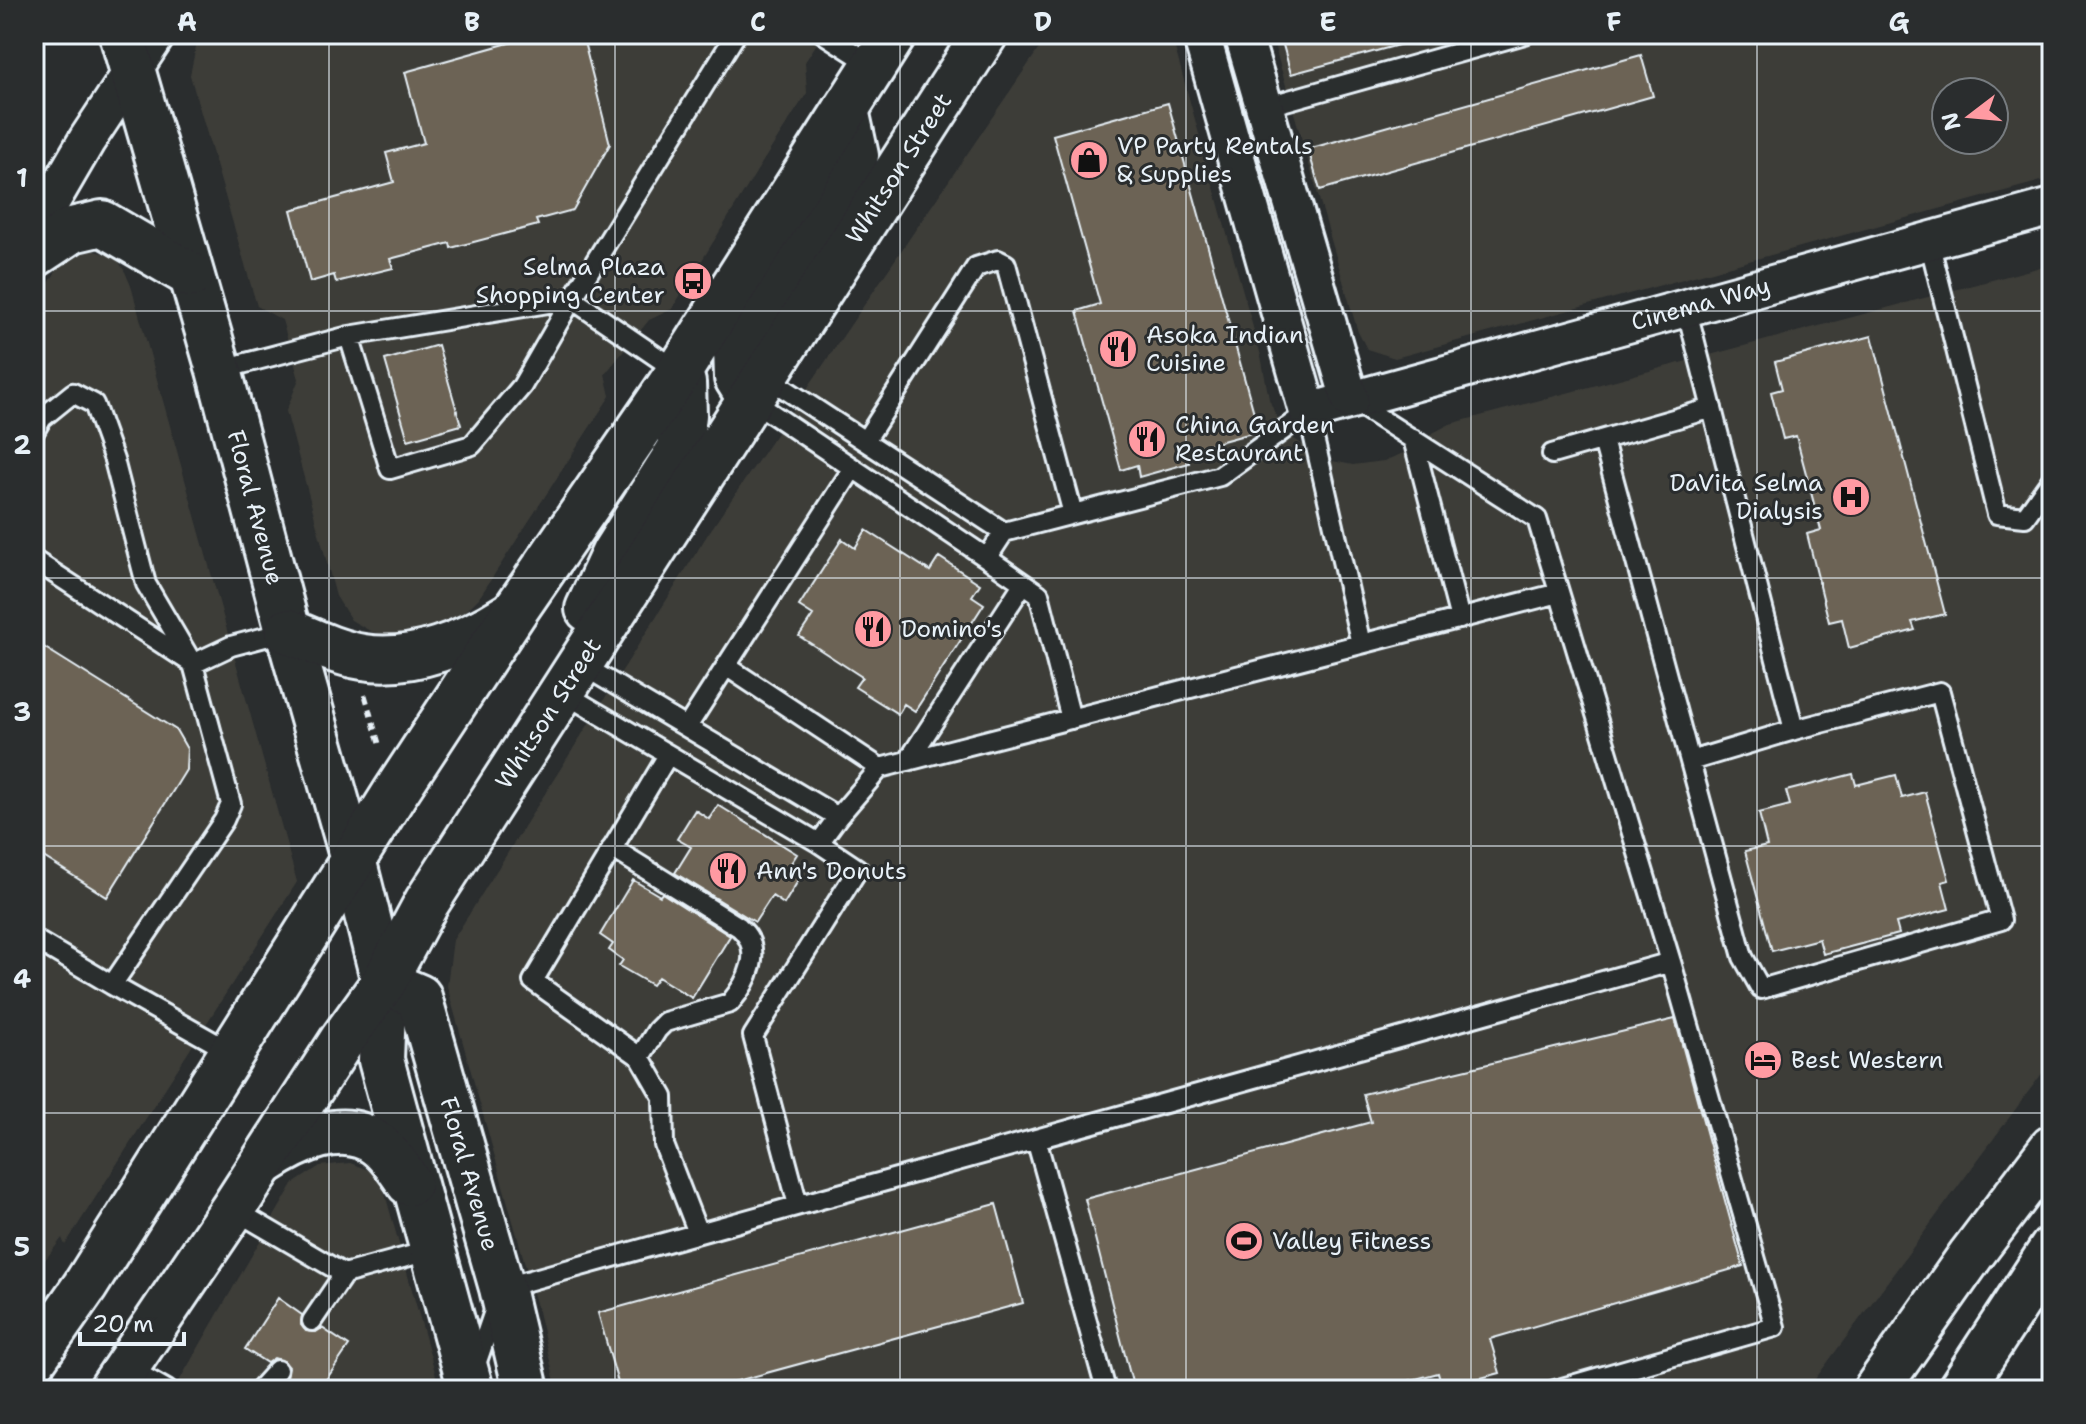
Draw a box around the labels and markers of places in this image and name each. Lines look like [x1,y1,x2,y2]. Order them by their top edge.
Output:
place label: VP Party Rentals & Supplies [1117,130,1313,190]
shop icon: VP Party Rentals & Supplies [1068,139,1110,181]
place label: Selma Plaza Shopping Center [476,251,665,311]
bus stop icon: Selma Plaza Shopping Center [672,260,714,302]
place label: Asoka Indian Cuisine [1146,319,1304,379]
restaurant icon: Asoka Indian Cuisine [1097,328,1139,370]
place label: China Garden Restaurant [1175,409,1334,469]
restaurant icon: China Garden Restaurant [1126,418,1168,460]
place label: DaVita Selma Dialysis [1670,467,1823,527]
hospital icon: DaVita Selma Dialysis [1830,476,1872,518]
restaurant icon: Domino's [852,608,894,650]
place label: Domino's [901,613,1002,645]
restaurant icon: Ann's Donuts [707,850,749,892]
place label: Ann's Donuts [756,855,907,887]
hotel icon: Best Western [1742,1039,1784,1081]
place label: Best Western [1791,1044,1943,1076]
sports icon: Valley Fitness [1223,1220,1265,1262]
place label: Valley Fitness [1272,1225,1431,1257]

